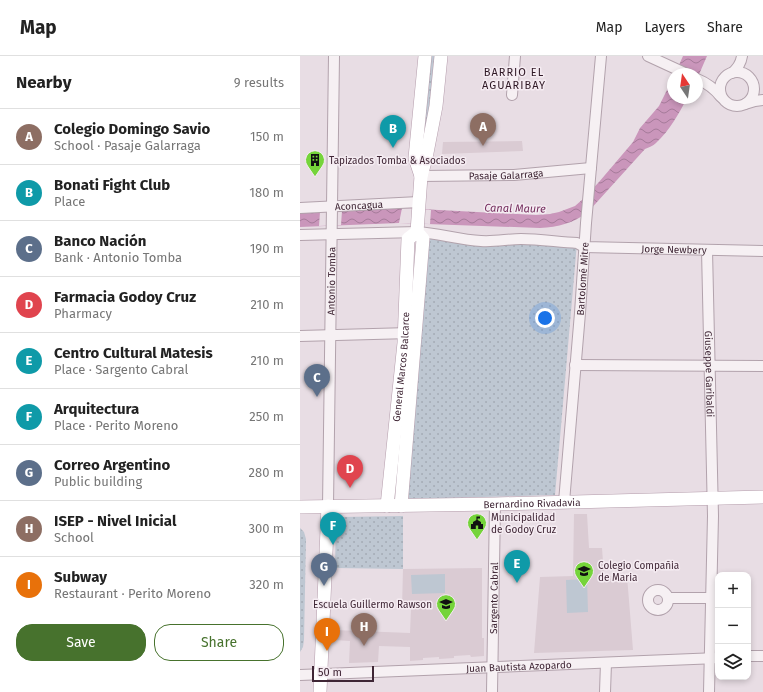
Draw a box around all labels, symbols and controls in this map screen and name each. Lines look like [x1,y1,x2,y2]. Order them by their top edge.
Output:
text: Map [20,16,57,39]
text: Map [596,19,622,36]
text: Layers [644,19,685,36]
text: Share [707,19,743,36]
district label: BARRIO EL AGUARIBAY [482,66,546,92]
north arrow [667,68,703,104]
text: Nearby [16,72,71,93]
text: 9 results [234,75,284,90]
pin: A [470,113,496,146]
pin: B [380,115,406,148]
text: Colegio Domingo Savio [54,120,210,138]
text: A [25,129,33,144]
text: 150 m [250,129,284,144]
text: School · Pasaje Galarraga [54,138,201,153]
building icon: Tapizados Tomba & Asociados [304,149,326,177]
place label: Tapizados Tomba & Asociados [329,155,466,167]
street label: Pasaje Galarraga [469,167,544,182]
text: Bonati Fight Club [54,176,170,194]
text: B [25,185,33,200]
text: 180 m [249,185,284,200]
text: Place [54,194,85,209]
street label: Aconcagua [334,199,383,213]
water label: Canal Maure [484,201,546,216]
text: Banco Nación [54,232,146,250]
text: C [25,241,33,256]
text: 190 m [250,241,284,256]
street label: Bartolomé Mitre [575,242,592,316]
street label: Jorge Newbery [641,243,707,257]
street label: Antonio Tomba [326,247,338,315]
text: Bank · Antonio Tomba [54,250,182,265]
text: Farmacia Godoy Cruz [54,288,196,306]
text: D [25,297,33,312]
text: 210 m [250,297,284,312]
text: Pharmacy [54,306,112,321]
your location [535,308,555,328]
street label: General Marcos Balcarce [391,312,412,422]
street label: Giuseppe Garibaldi [702,331,716,418]
text: Centro Cultural Matesis [54,344,213,362]
text: E [26,353,32,368]
text: 210 m [250,353,284,368]
text: Place · Sargento Cabral [54,362,188,377]
pin: C [304,364,330,397]
text: Arquitectura [54,400,139,418]
text: F [26,409,32,424]
text: 250 m [249,409,284,424]
text: Place · Perito Moreno [54,418,178,433]
pin: D [337,455,363,488]
text: Correo Argentino [54,456,170,474]
text: G [25,465,33,480]
text: 280 m [249,465,284,480]
text: Public building [54,474,142,489]
street label: Bernardino Rivadavia [483,497,581,511]
text: ISEP - Nivel Inicial [54,512,176,530]
pin: F [320,512,346,545]
public building icon: Municipalidad de Godoy Cruz [466,512,488,540]
place label: Municipalidad de Godoy Cruz [491,512,557,536]
text: H [25,521,33,536]
text: 300 m [248,521,284,536]
text: School [54,530,94,545]
pin: E [504,550,530,583]
pin: G [311,553,337,586]
school or university icon: Colegio Compañia de Maria [573,560,595,588]
place label: Colegio Compañia de Maria [598,560,679,584]
street label: Sargento Cabral [488,562,501,634]
text: Subway [54,568,107,586]
map controls [715,572,751,680]
button: + [715,572,751,608]
text: I [27,577,31,592]
text: 320 m [249,577,284,592]
text: Restaurant · Perito Moreno [54,586,211,601]
school or university icon: Escuela Guillermo Rawson [435,593,457,621]
place label: Escuela Guillermo Rawson [313,599,432,611]
button: − [715,608,751,644]
pin: H [351,613,377,646]
pin: I [314,618,340,651]
button: Save [16,624,146,661]
button: Share [154,624,284,661]
button: layers [715,644,751,680]
street label: Juan Bautista Azopardo [466,659,572,675]
scale bar [312,664,374,683]
text: 50 m [318,666,342,679]

